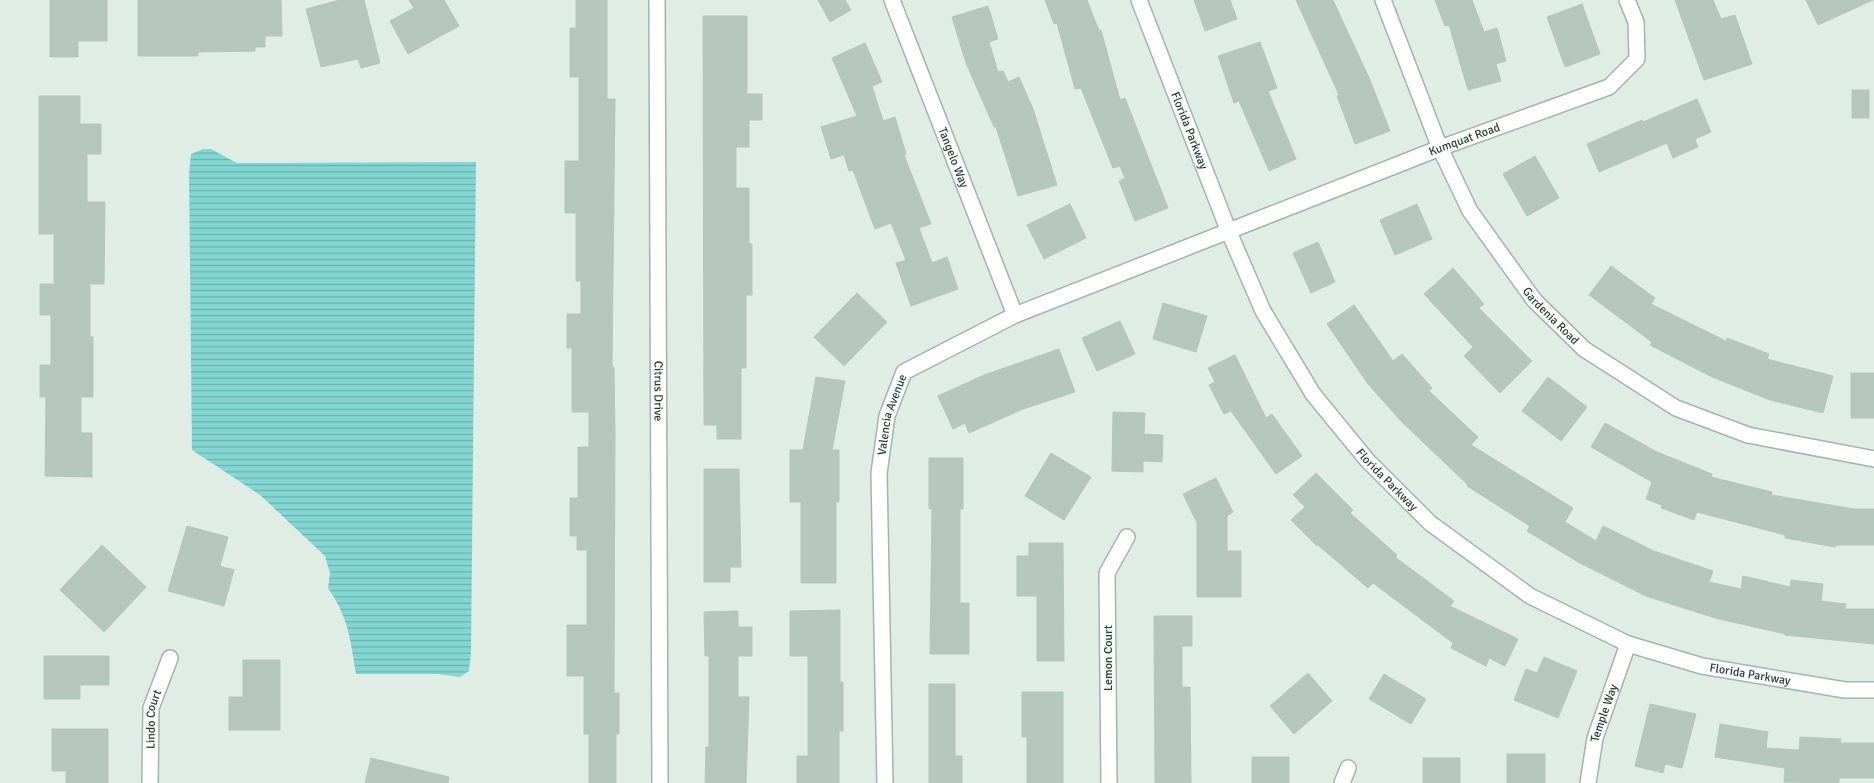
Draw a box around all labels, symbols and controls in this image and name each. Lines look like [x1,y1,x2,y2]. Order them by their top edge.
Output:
street label: Florida Parkway [1168,90,1212,172]
street label: Kumquat Road [1427,120,1502,159]
street label: Tangelo Way [935,125,972,190]
street label: Gardenia Road [1520,284,1582,348]
street label: Citrus Drive [651,361,666,421]
street label: Valencia Avenue [874,372,910,456]
street label: Florida Parkway [1353,445,1421,514]
street label: Lemon Court [1101,625,1116,691]
street label: Florida Parkway [1708,660,1792,688]
street label: Temple Way [1587,682,1621,743]
street label: Lindo Court [143,688,165,749]

